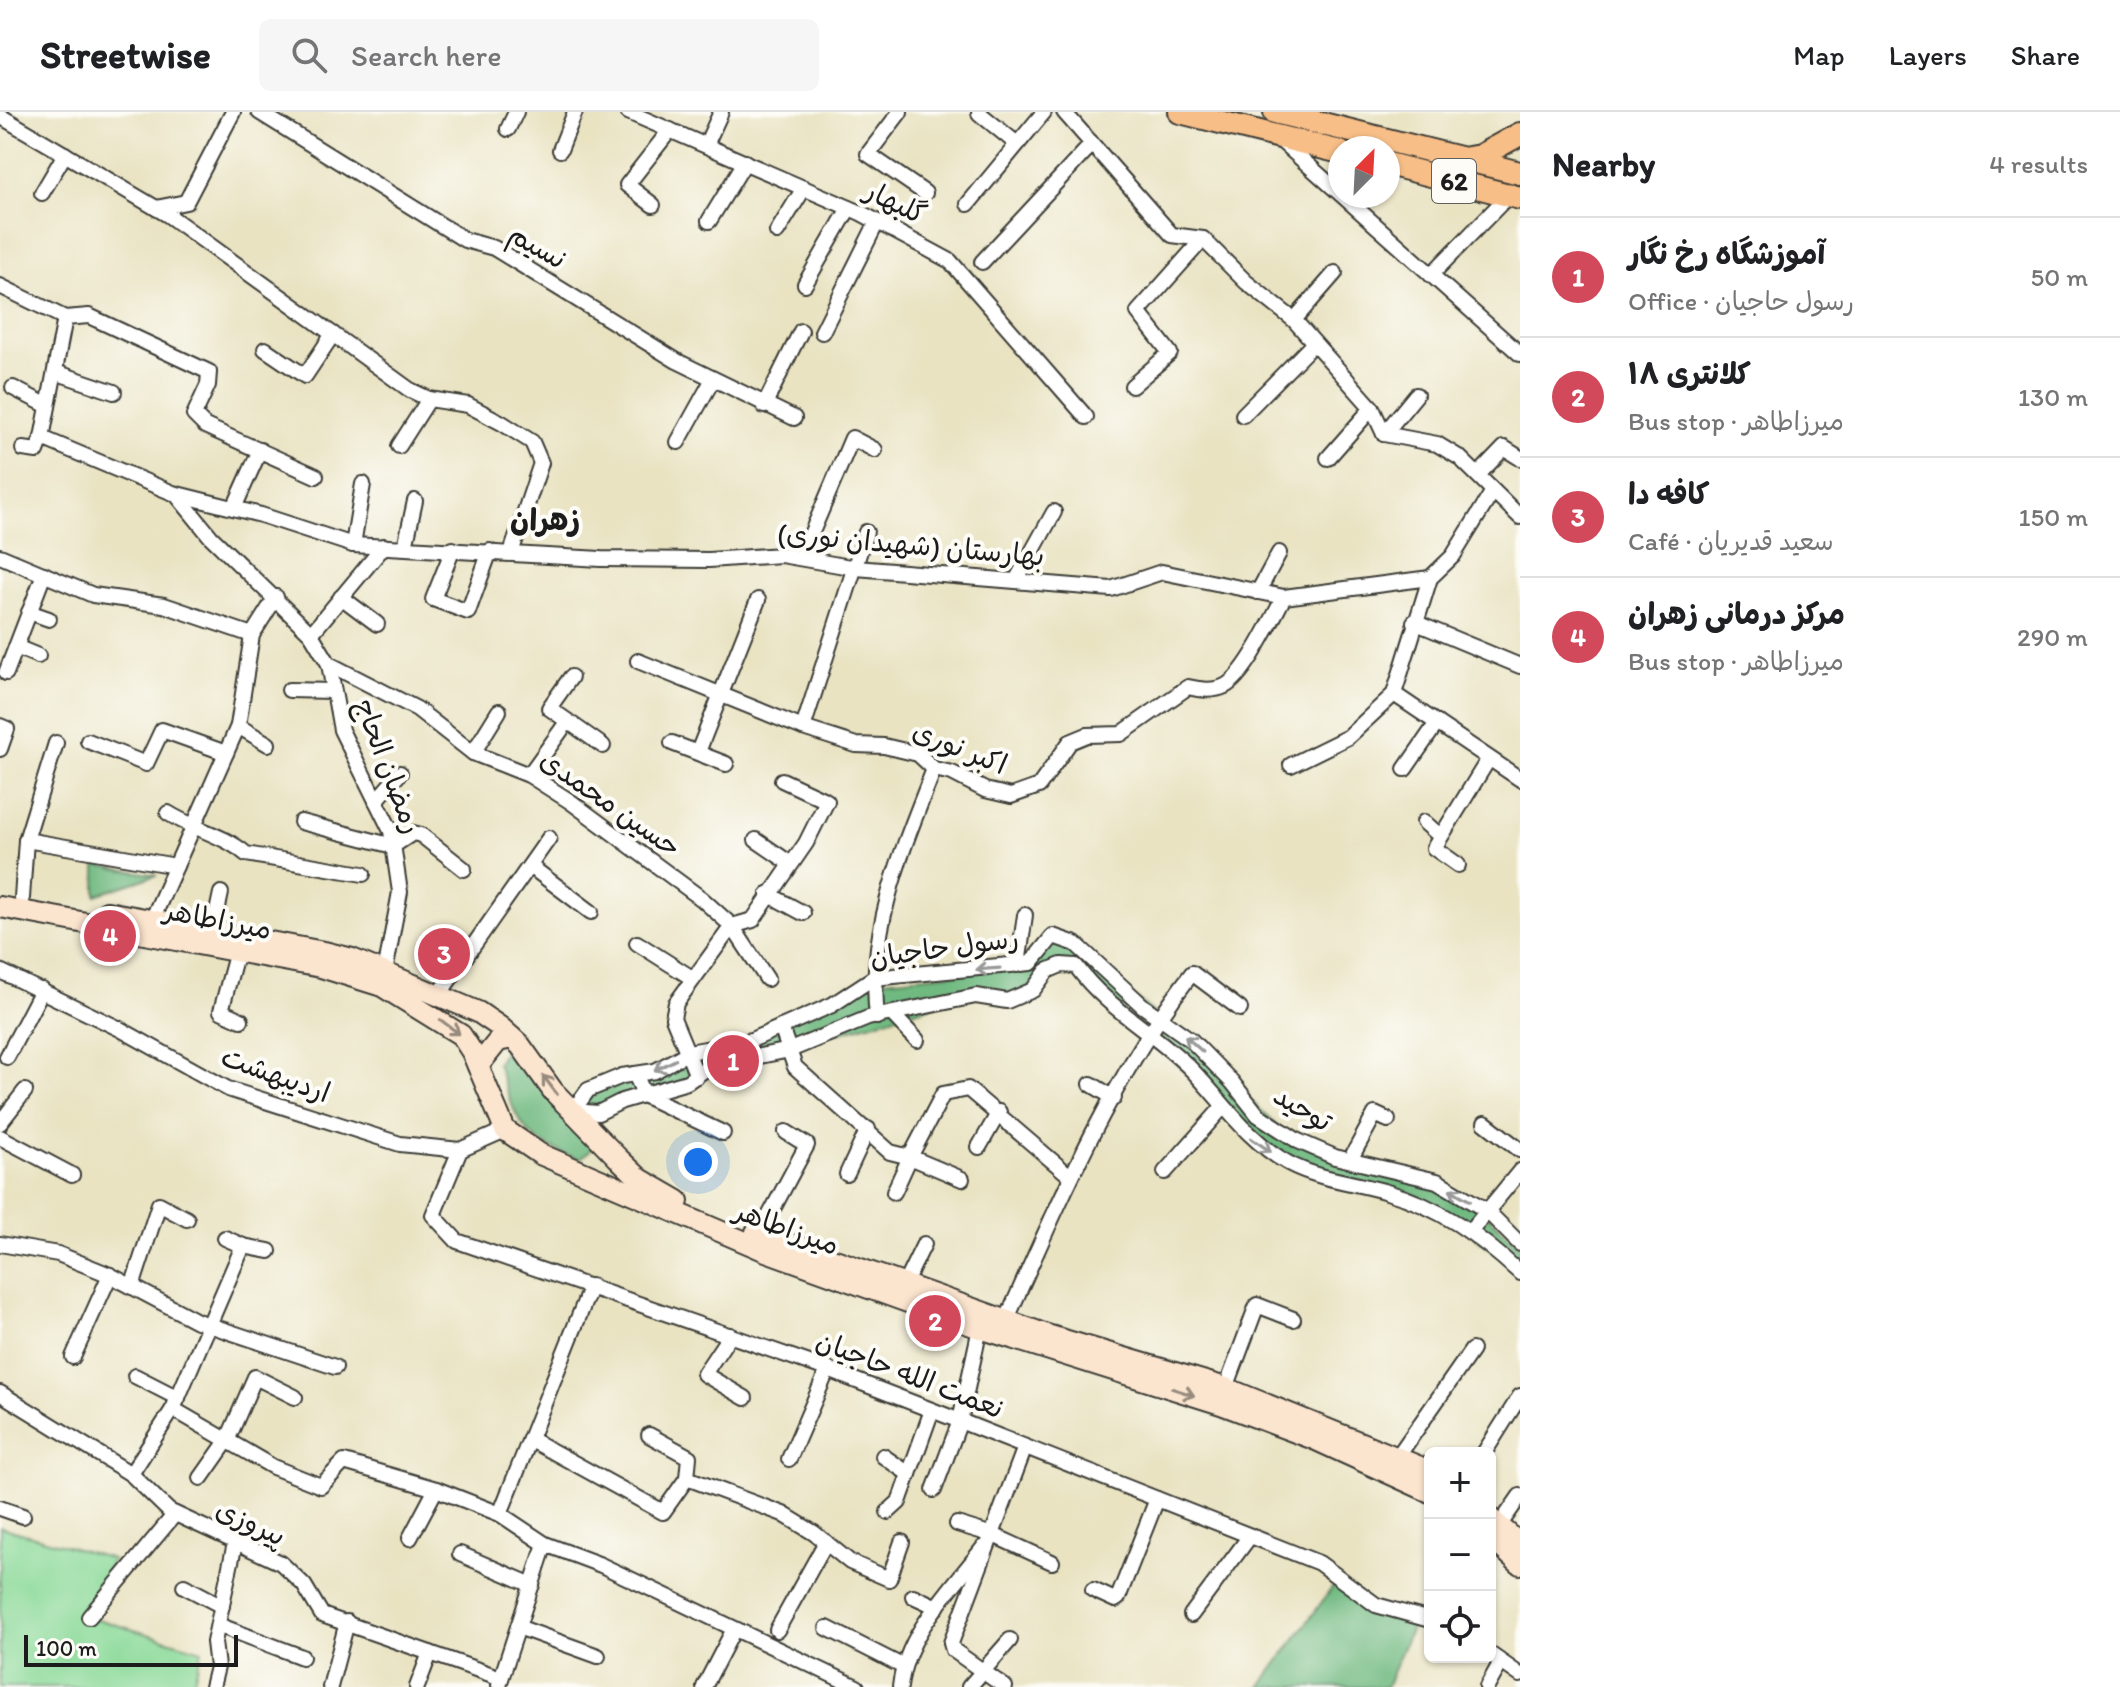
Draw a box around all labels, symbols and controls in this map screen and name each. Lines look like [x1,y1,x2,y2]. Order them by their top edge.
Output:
search box [259,19,819,91]
text: Streetwise [40,32,211,78]
icon: search [287,33,331,77]
text: Search here [351,37,501,74]
text: Map [1793,38,1845,72]
text: Layers [1889,38,1967,72]
text: Share [2011,38,2080,72]
north arrow [1328,136,1400,208]
text: Nearby [1552,144,1655,185]
text: 4 results [1989,148,2088,180]
road number: 62 [1432,159,1476,203]
street label: گلبهار [858,172,932,232]
street label: نسیم [501,216,573,280]
text: آموزشگاه رخ نگار [1628,235,1825,272]
text: 1 [1572,261,1584,293]
text: 50 m [2031,261,2088,293]
text: Office · رسول حاجیان [1628,285,1854,317]
text: کلانتری ۱۸ [1628,355,1751,392]
text: 2 [1571,381,1585,413]
text: 130 m [2018,381,2088,413]
text: Bus stop · میرزاطاهر [1628,405,1844,437]
text: کافه دا [1628,475,1709,512]
district label: زهران [510,501,580,538]
text: 3 [1571,501,1585,533]
text: 150 m [2019,501,2088,533]
street label: بهارستان (شهیدان نوری) [776,515,1046,574]
text: Café · سعید قدیریان [1628,525,1834,557]
text: مرکز درمانی زهران [1628,595,1845,632]
text: 4 [1570,621,1586,653]
text: 290 m [2017,621,2088,653]
text: Bus stop · میرزاطاهر [1628,645,1844,677]
street label: رمضان الحاج [346,694,430,839]
street label: اکبر نوری [907,713,1012,782]
street label: حسین محمدی [534,742,688,864]
street label: میرزاطاهر [159,892,275,946]
pin: 4 [84,906,136,966]
street label: رسول حاجیان [867,920,1021,974]
pin: 3 [418,924,470,984]
one-way arrow [975,962,1002,977]
one-way arrow [439,1018,460,1035]
pin: 1 [707,1031,759,1091]
one-way arrow [1184,1035,1204,1053]
street label: اردیبهشت [217,1039,335,1110]
one-way arrow [653,1058,677,1074]
one-way arrow [542,1075,559,1096]
street label: توحید [1268,1077,1339,1139]
one-way arrow [1249,1137,1271,1153]
your location [678,1142,718,1182]
one-way arrow [1449,1187,1472,1203]
street label: میرزاطاهر [728,1192,844,1262]
pin: 2 [909,1291,961,1351]
street label: نعمت الله حاجیان [811,1323,1009,1425]
one-way arrow [1171,1385,1196,1400]
map controls [1424,1447,1496,1663]
button: + [1424,1447,1496,1519]
street label: پیروزی [210,1491,291,1555]
button: − [1424,1519,1496,1591]
button: locate [1424,1591,1496,1663]
scale bar [24,1631,238,1667]
text: 100 m [36,1635,97,1662]

